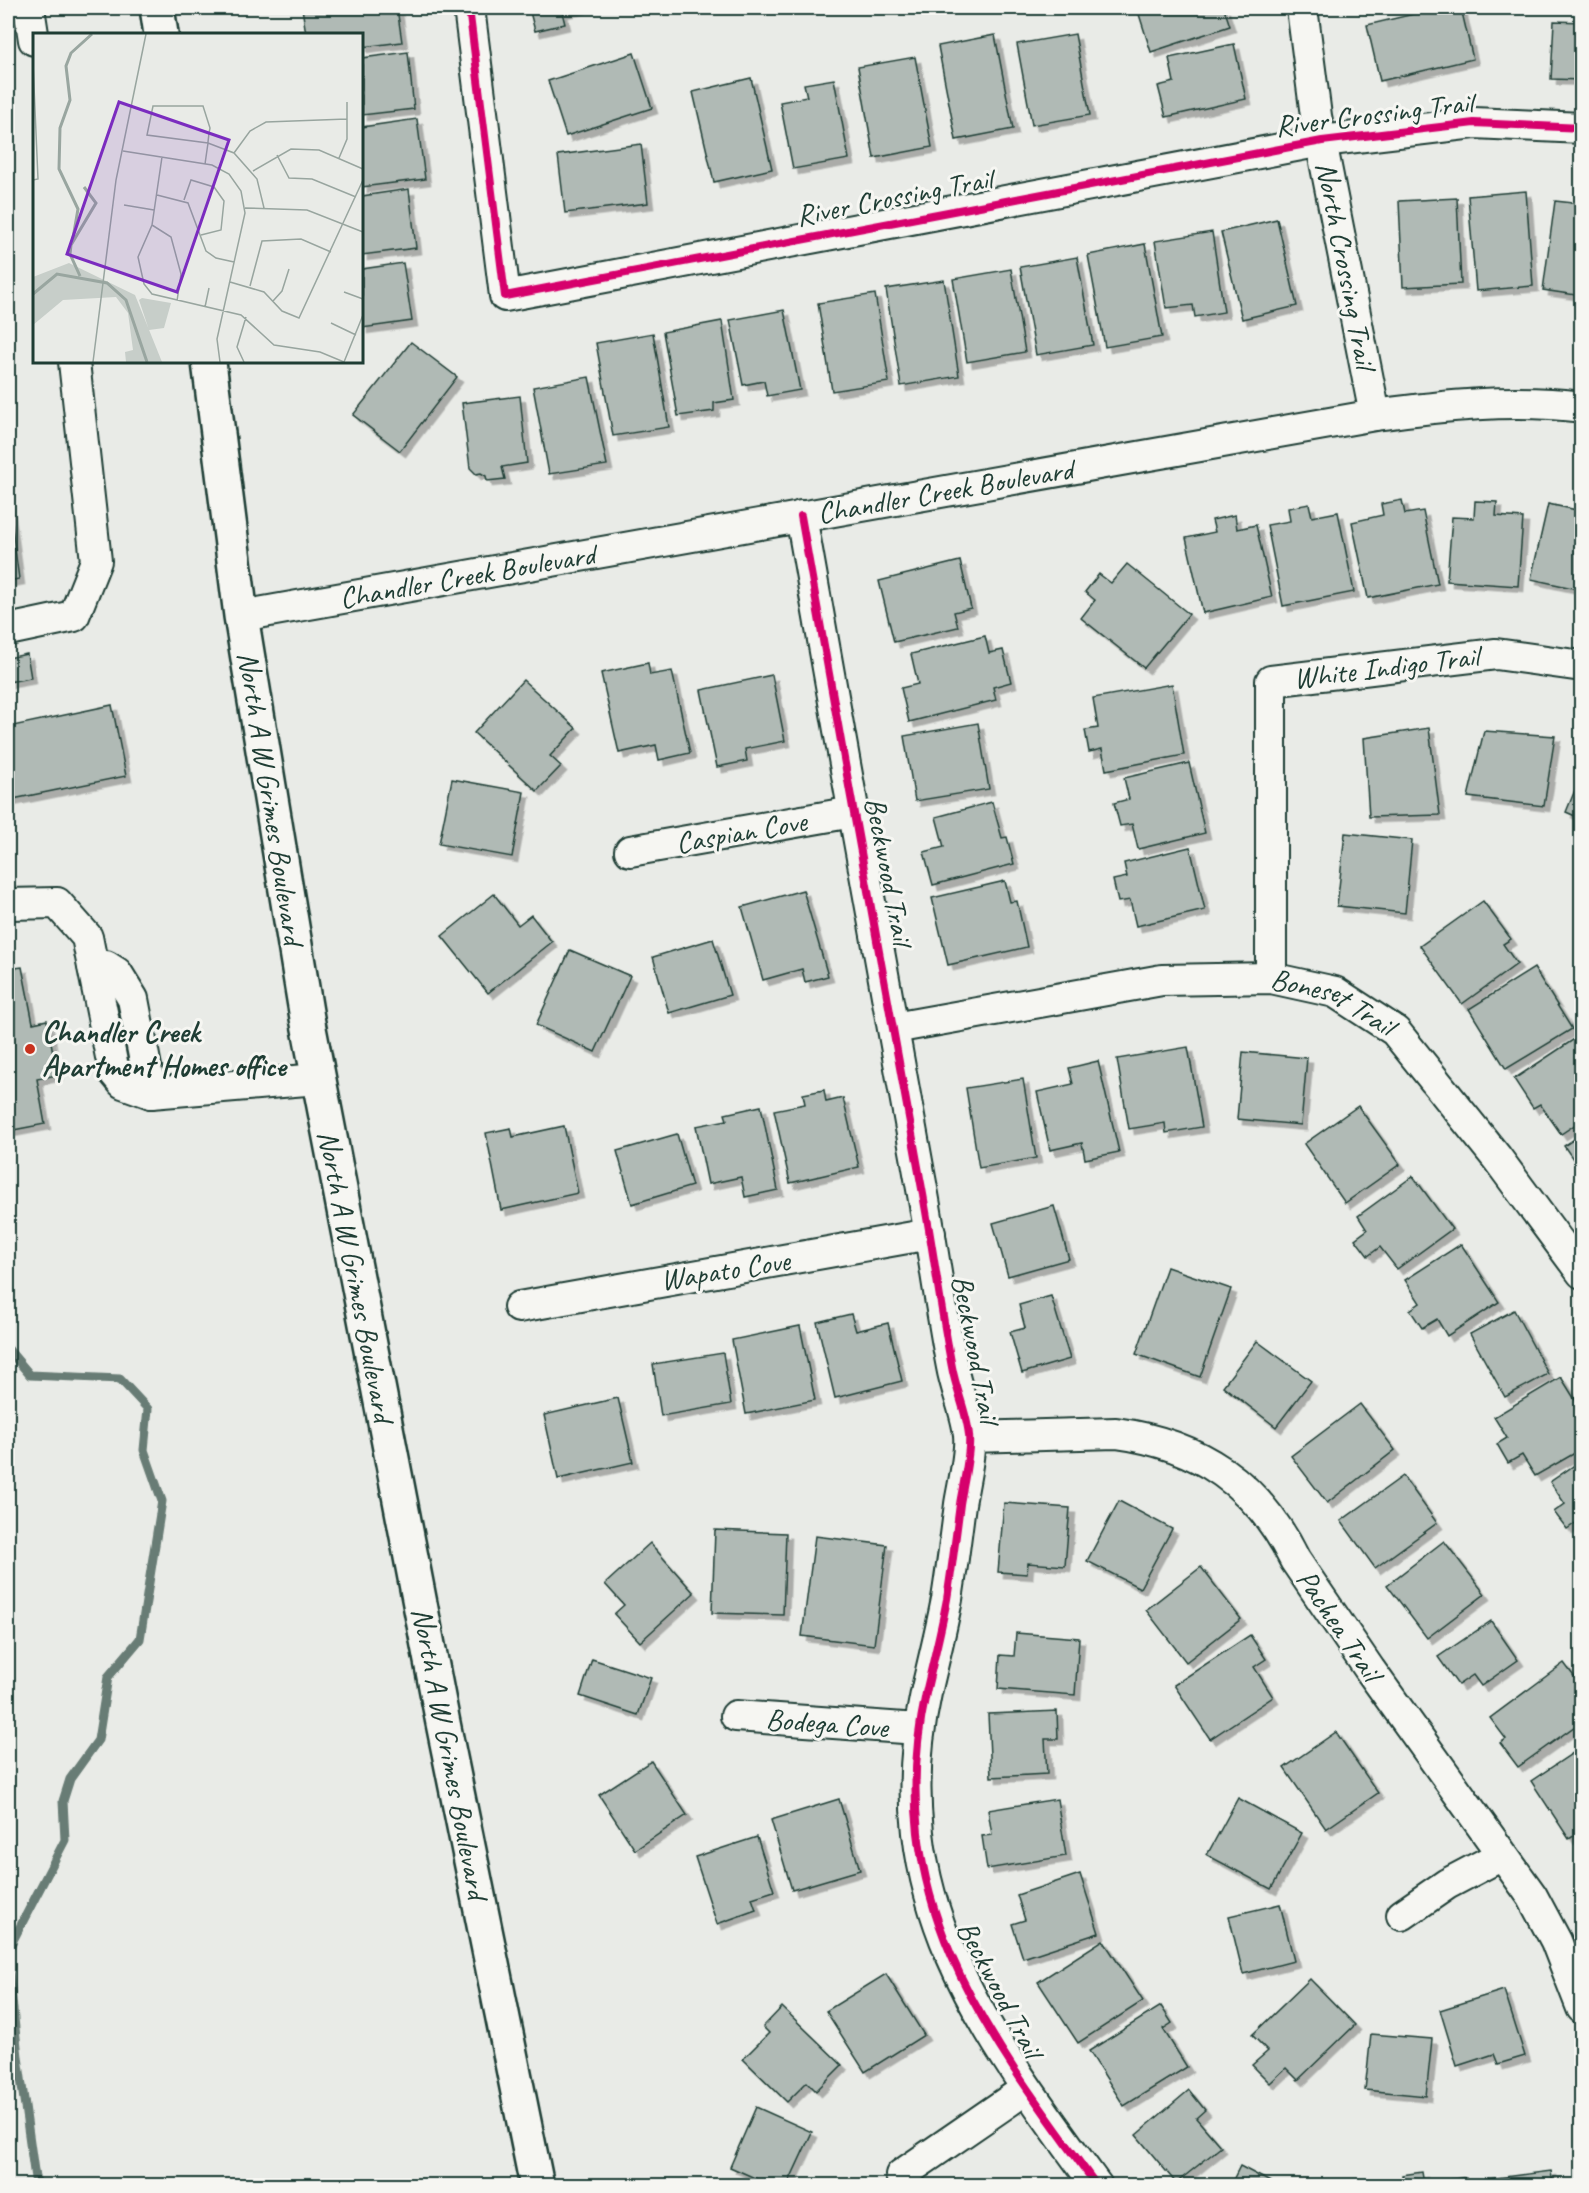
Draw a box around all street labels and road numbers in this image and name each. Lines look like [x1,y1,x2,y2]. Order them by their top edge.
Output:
street label: River Crossing Trail [1273,82,1480,145]
street label: River Crossing Trail [793,158,1000,235]
street label: North Crossing Trail [1307,159,1386,376]
street label: Chandler Creek Boulevard [814,449,1080,532]
street label: Chandler Creek Boulevard [336,534,602,617]
street label: White Indigo Trail [1291,636,1486,697]
street label: North A W Grimes Boulevard [229,649,314,951]
street label: Beckwood Trail [856,794,923,953]
street label: Caspian Cove [673,801,812,862]
street label: Boneset Trail [1267,960,1406,1047]
street label: North A W Grimes Boulevard [309,1127,404,1429]
street label: Wapato Cove [658,1241,795,1299]
street label: Beckwood Trail [943,1272,1010,1431]
street label: Pachea Trail [1288,1562,1393,1692]
street label: North A W Grimes Boulevard [403,1604,498,1906]
street label: Bodega Cove [765,1700,892,1746]
street label: Beckwood Trail [948,1914,1054,2068]

